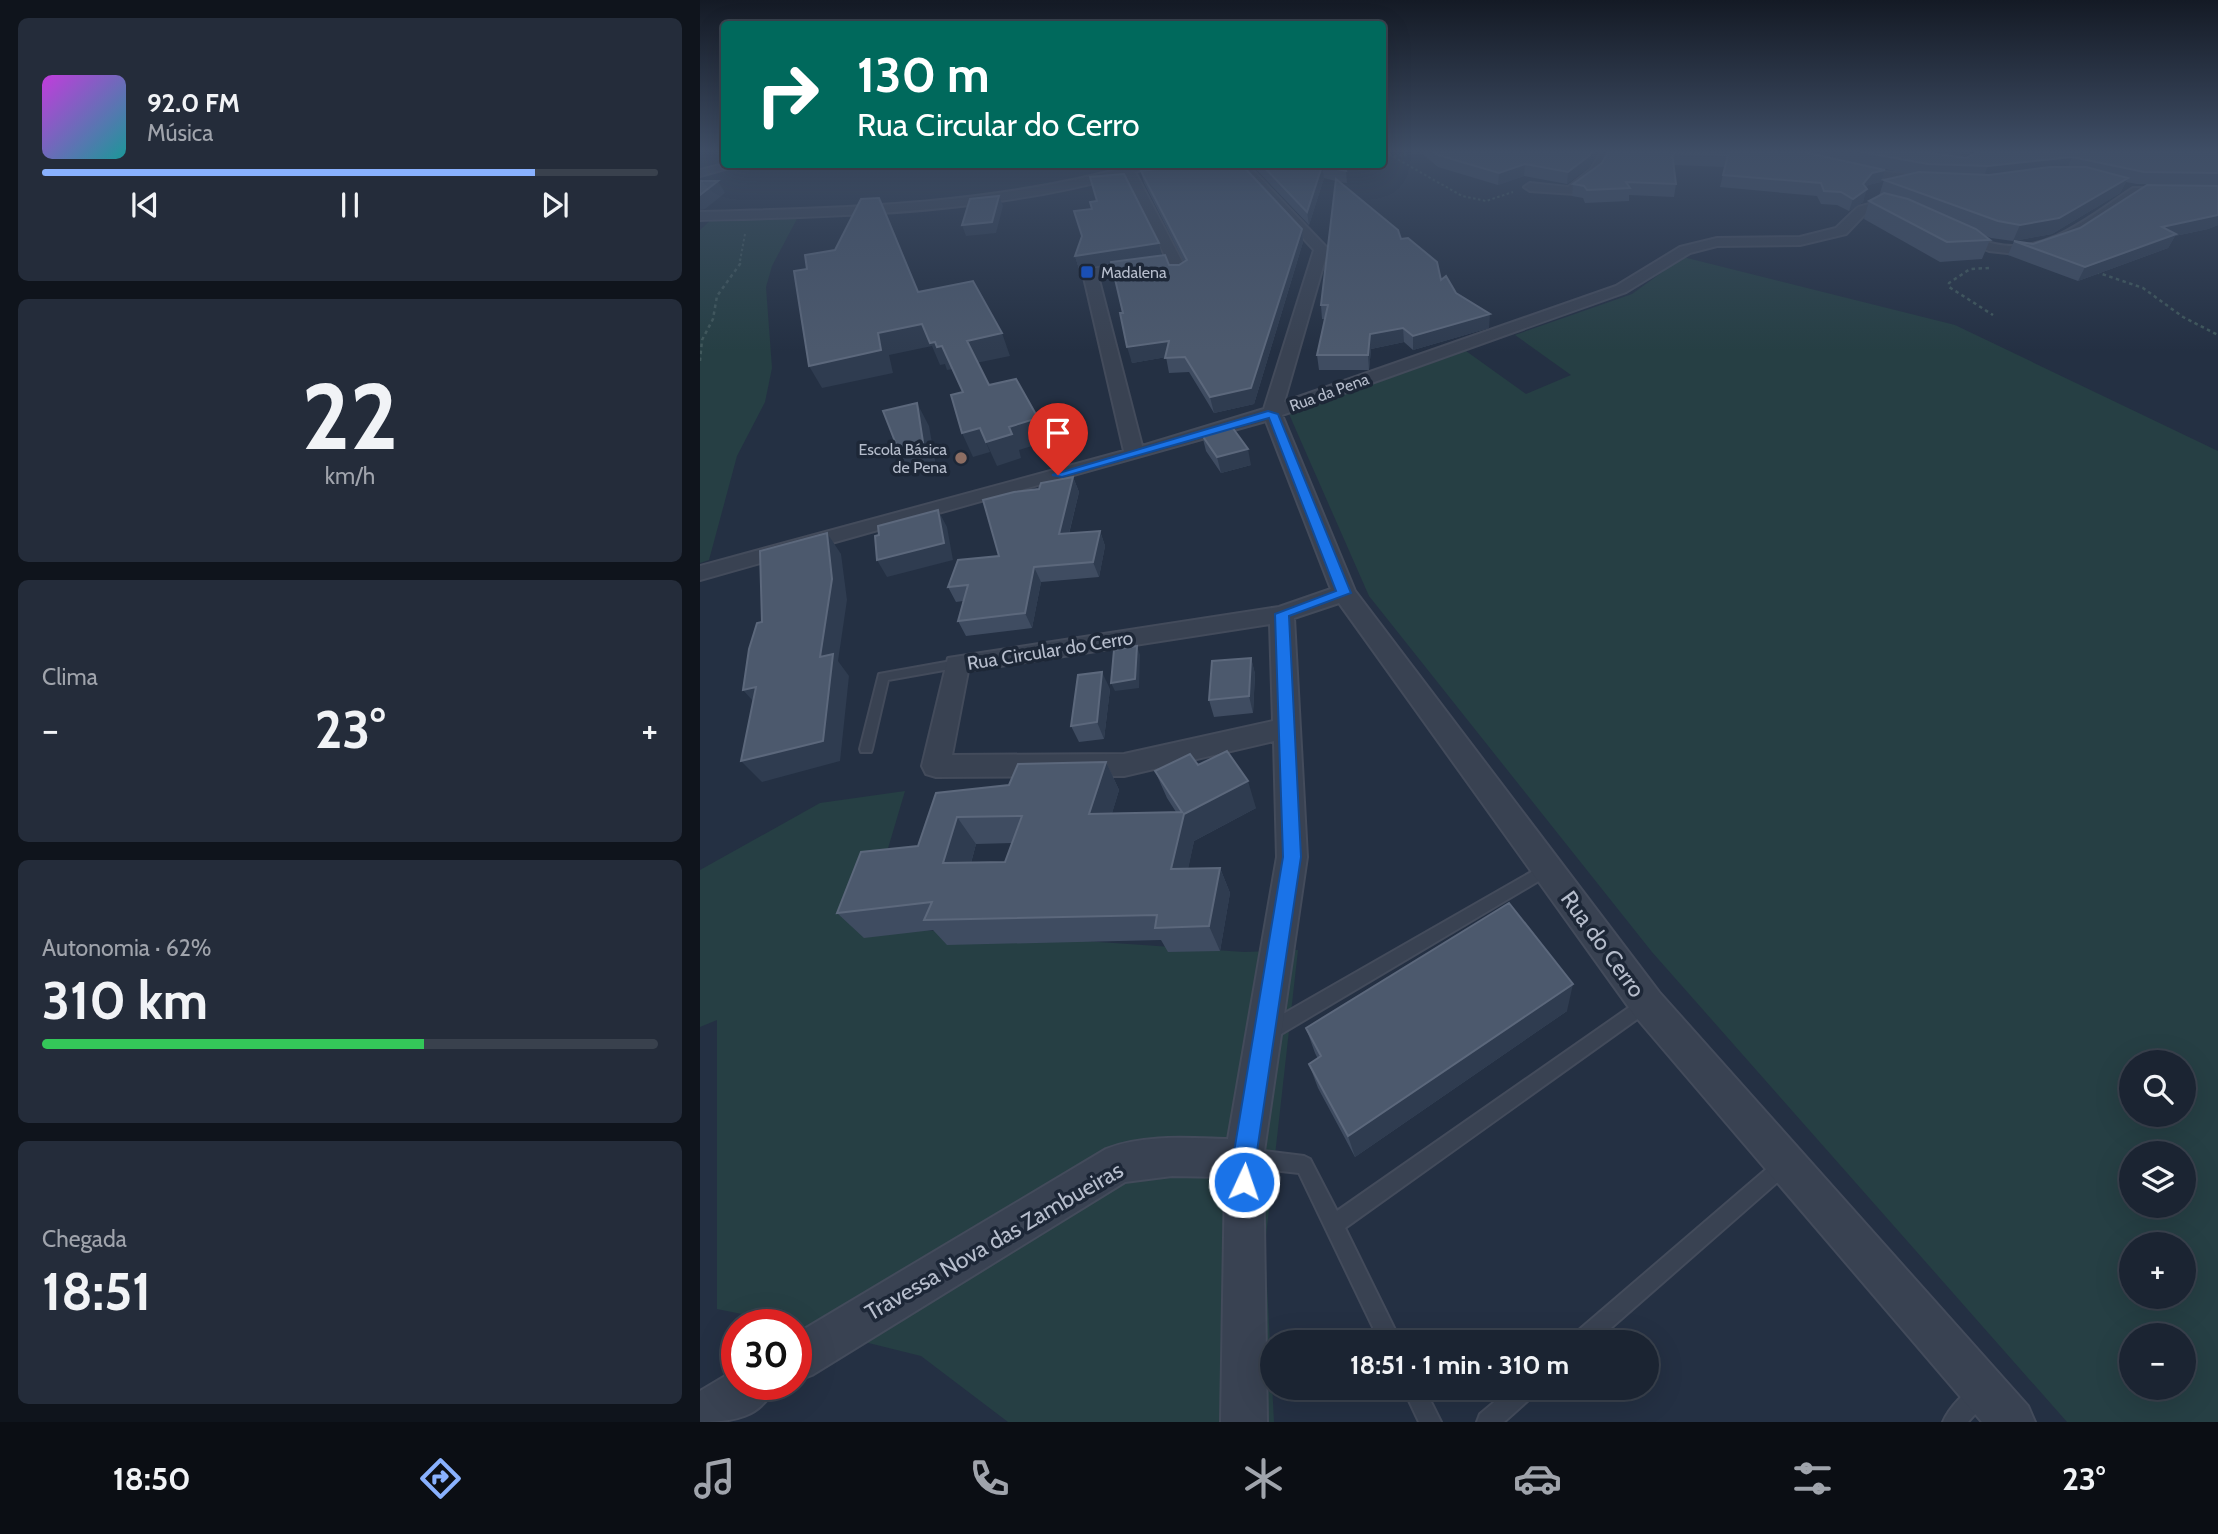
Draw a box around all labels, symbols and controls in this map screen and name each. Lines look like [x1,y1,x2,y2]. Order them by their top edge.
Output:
text: 130 m [857,45,990,104]
icon: right [742,49,833,140]
text: 92.0 FM [147,87,240,119]
text: Rua Circular do Cerro [857,105,1140,144]
text: Música [147,119,213,147]
icon: previous [126,186,164,224]
icon: pause [331,186,369,224]
icon: next [536,186,574,224]
place label: Madalena [1101,263,1167,282]
marker: Madalena [1079,264,1095,280]
text: 22 [302,361,398,472]
street label: Rua da Pena [1287,369,1372,416]
pin [1028,403,1088,475]
icon: arrive [1039,414,1077,452]
place label: Escola Básica de Pena [858,440,947,477]
marker: Escola Básica de Pena [953,450,969,466]
text: km/h [325,462,375,490]
street label: Rua Circular do Cerro [965,626,1135,675]
text: Clima [42,663,98,691]
text: 23° [315,698,385,761]
text: − [42,706,59,753]
text: + [641,706,658,753]
street label: Rua do Cerro [1555,885,1651,1003]
text: Autonomia · 62% [42,934,211,962]
text: 310 km [42,969,208,1032]
map controls [2119,1050,2196,1400]
button: search [2119,1050,2196,1127]
button: layers [2119,1141,2196,1218]
position arrow [1207,1145,1281,1219]
street label: Travessa Nova das Zambueiras [860,1156,1128,1326]
text: Chegada [42,1225,127,1253]
button: + [2119,1232,2196,1309]
text: 18:51 [42,1260,151,1323]
speed limit sign: 30 [721,1309,812,1400]
button: − [2119,1323,2196,1400]
text: 18:51 · 1 min · 310 m [1350,1349,1569,1381]
icon: directions [416,1454,465,1503]
icon: music [690,1454,739,1503]
icon: phone [965,1454,1014,1503]
icon: climate [1239,1454,1288,1503]
icon: car [1513,1454,1562,1503]
icon: filters [1788,1454,1837,1503]
text: 18:50 [113,1459,191,1498]
text: 23° [2062,1459,2105,1498]

